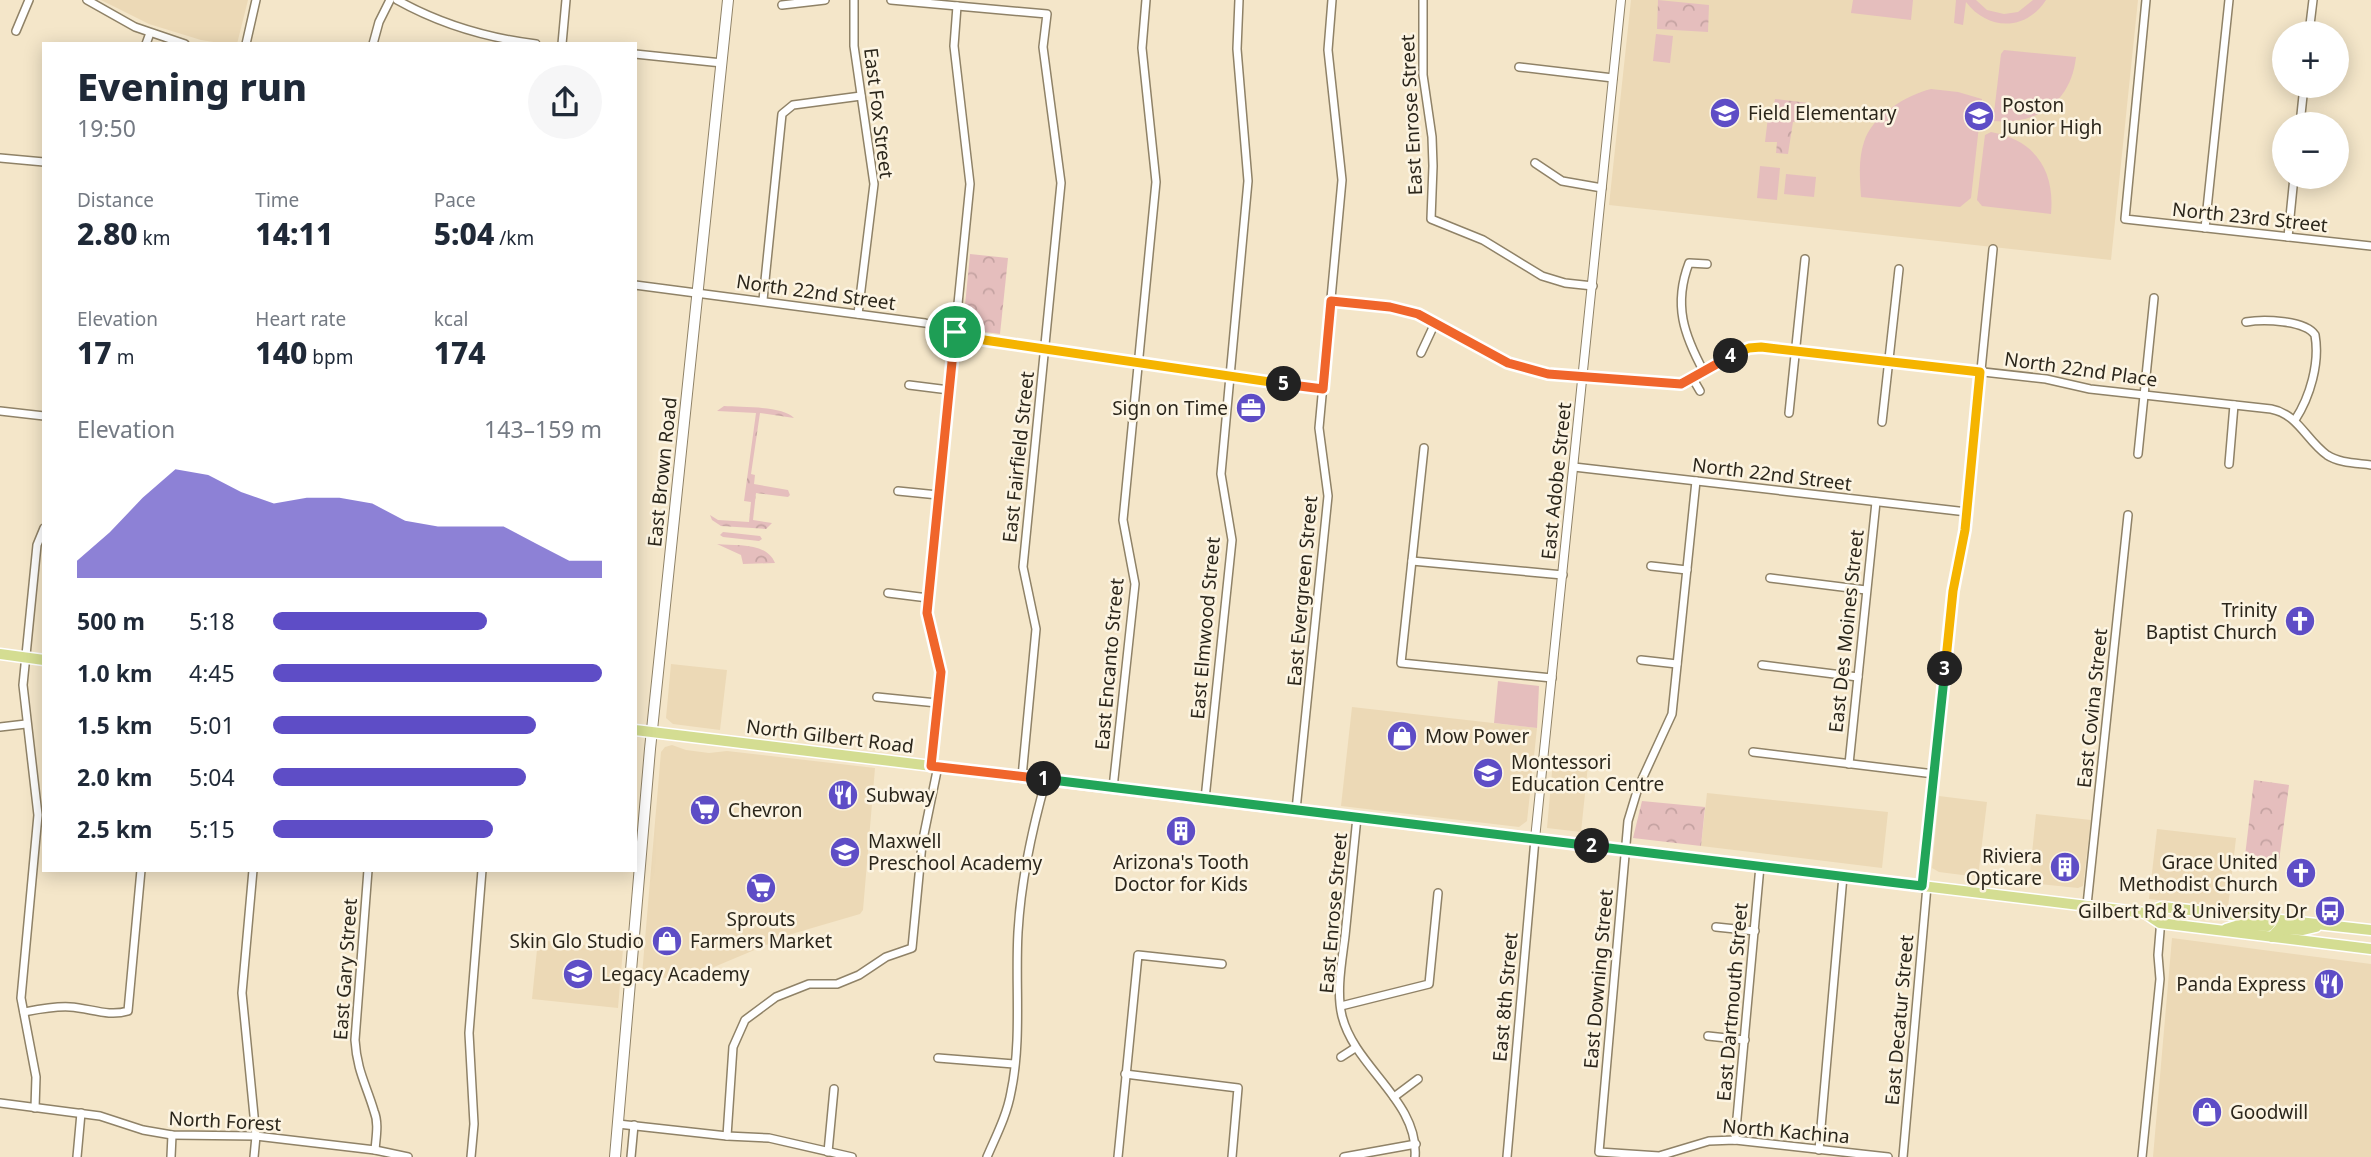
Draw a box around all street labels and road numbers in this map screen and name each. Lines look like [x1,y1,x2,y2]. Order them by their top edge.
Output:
street label: East Enrose Street [1394,34,1428,196]
street label: East Fox Street [858,46,900,180]
street label: North 23rd Street [2171,196,2329,238]
street label: North 22nd Street [735,268,897,316]
street label: North 22nd Place [2003,345,2159,393]
street label: East Fairfield Street [996,370,1040,544]
street label: East Brown Road [641,396,683,548]
street label: East Adobe Street [1535,401,1577,561]
street label: North 22nd Street [1691,451,1853,497]
street label: East Evergreen Street [1281,495,1323,687]
street label: East Des Moines Street [1822,528,1870,734]
street label: East Elmwood Street [1184,536,1226,720]
street label: East Encanto Street [1089,577,1129,751]
street label: East Covina Street [2071,627,2113,789]
street label: North Gilbert Road [745,713,915,759]
street label: East Enrose Street [1313,831,1353,994]
street label: East Downing Street [1577,888,1619,1070]
street label: East Gary Street [327,897,363,1041]
street label: East Dartmouth Street [1710,902,1754,1102]
street label: East 8th Street [1486,931,1524,1063]
street label: East Decatur Street [1879,934,1919,1106]
street label: North Forest [168,1105,282,1137]
street label: North Kachina [1721,1112,1851,1150]

